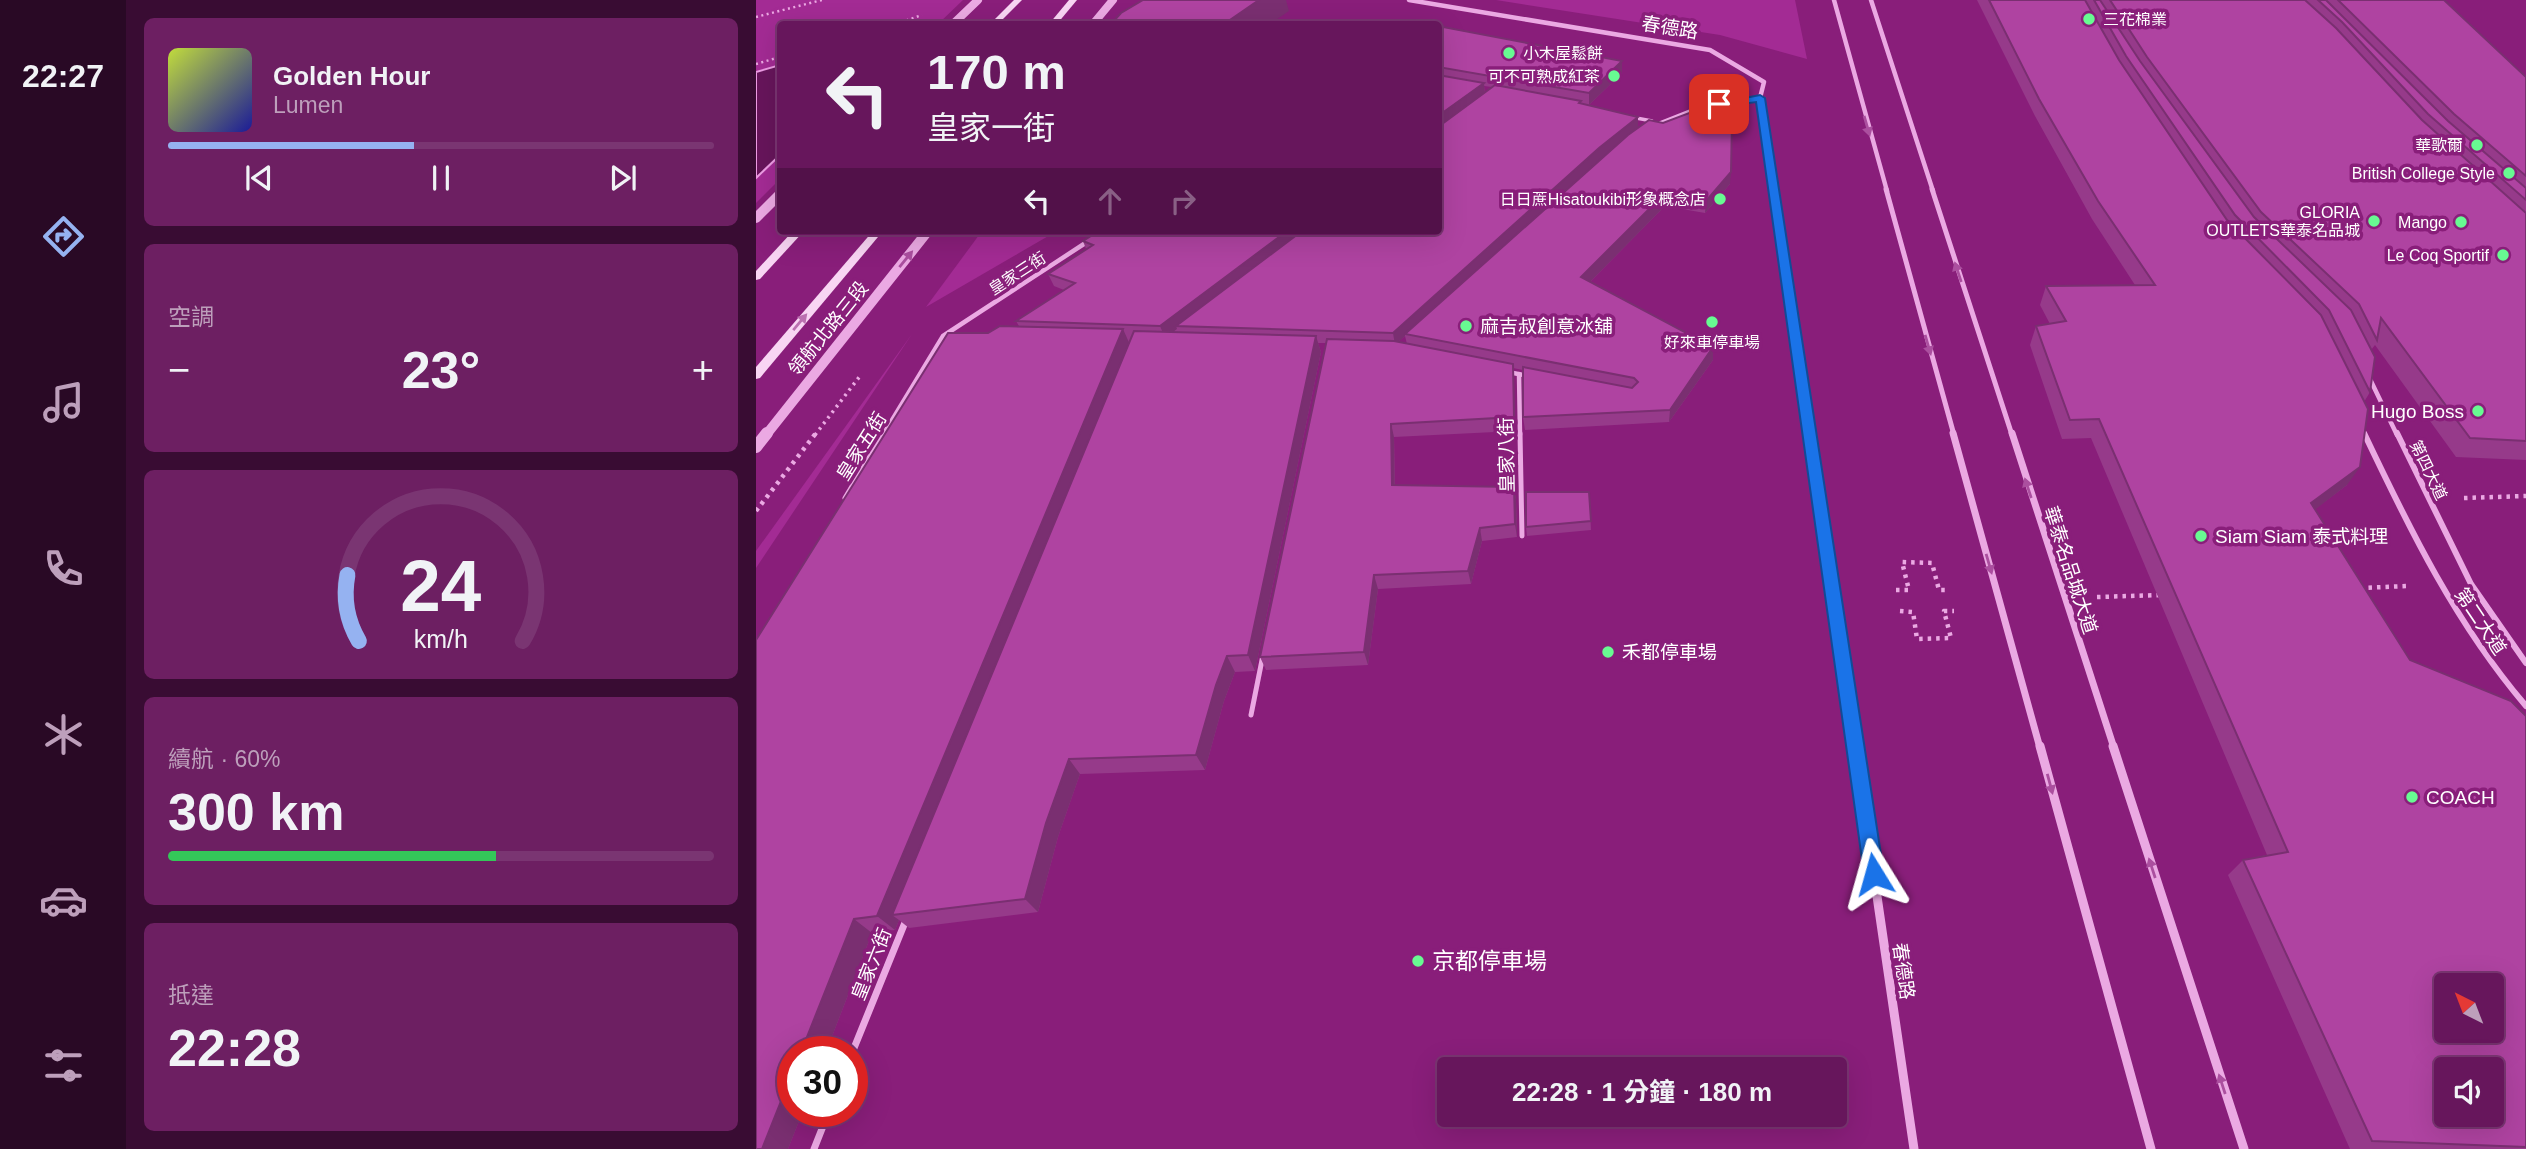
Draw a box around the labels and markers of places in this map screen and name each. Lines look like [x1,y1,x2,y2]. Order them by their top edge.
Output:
marker: 三花棉業 [2081,11,2097,27]
place label: 三花棉業 [2103,11,2167,28]
marker: 小木屋鬆餅 [1501,45,1517,61]
place label: 小木屋鬆餅 [1523,45,1603,62]
place label: 可不可熟成紅茶 [1488,68,1600,85]
marker: 可不可熟成紅茶 [1606,68,1622,84]
pin [1689,74,1749,134]
place label: 華歌爾 [2415,137,2463,154]
marker: 華歌爾 [2469,137,2485,153]
place label: British College Style [2352,165,2495,182]
marker: British College Style [2501,165,2517,181]
place label: 日日蔗Hisatoukibi形象概念店 [1500,190,1706,208]
marker: 日日蔗Hisatoukibi形象概念店 [1712,191,1728,207]
place label: GLORIA OUTLETS華泰名品城 [2206,204,2360,239]
marker: GLORIA OUTLETS華泰名品城 [2366,213,2382,229]
place label: Mango [2398,214,2447,231]
marker: Mango [2453,214,2469,230]
place label: Le Coq Sportif [2387,247,2490,264]
marker: Le Coq Sportif [2495,247,2511,263]
marker: 好來車停車場 [1704,314,1720,330]
place label: 麻吉叔創意冰舖 [1480,316,1613,337]
marker: 麻吉叔創意冰舖 [1458,318,1474,334]
place label: 好來車停車場 [1664,334,1760,351]
place label: Hugo Boss [2371,401,2464,422]
marker: Hugo Boss [2470,403,2486,419]
place label: Siam Siam 泰式料理 [2215,526,2388,547]
marker: Siam Siam 泰式料理 [2193,528,2209,544]
place label: 禾都停車場 [1622,642,1717,663]
marker: 禾都停車場 [1600,644,1616,660]
place label: COACH [2426,787,2495,808]
marker: COACH [2404,789,2420,805]
place label: 京都停車場 [1432,948,1547,974]
marker: 京都停車場 [1410,953,1426,969]

